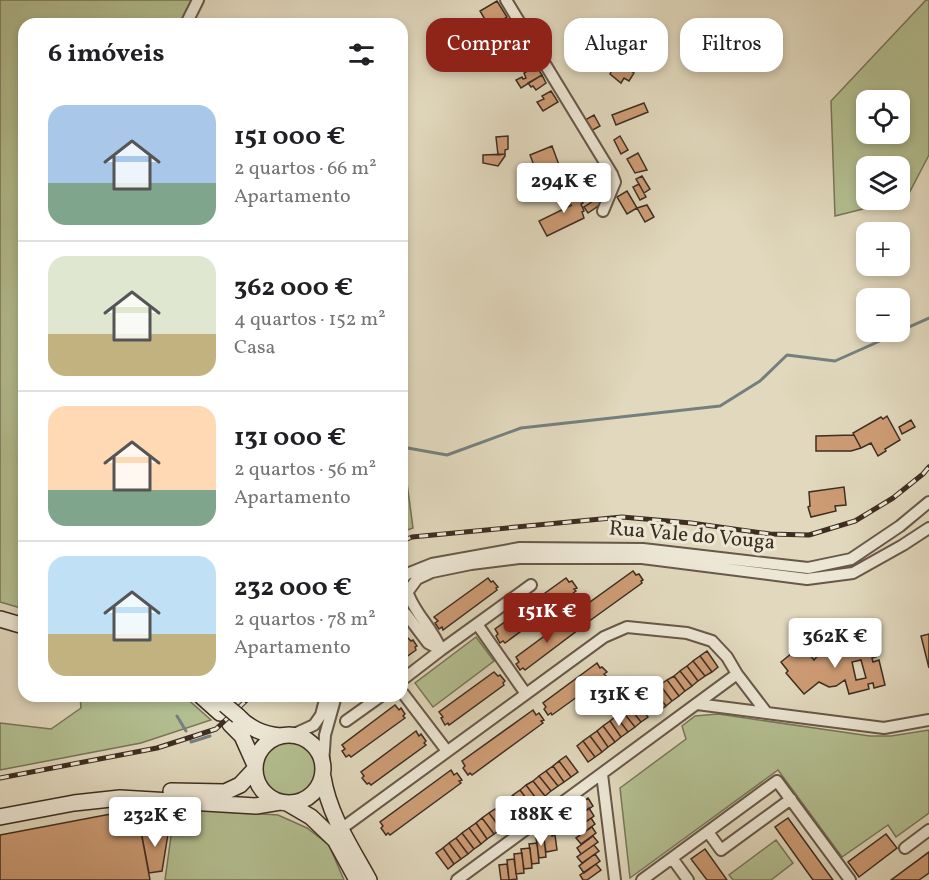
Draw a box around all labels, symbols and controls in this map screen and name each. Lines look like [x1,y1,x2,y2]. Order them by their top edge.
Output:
chip: Comprar [426,18,552,72]
chip: Alugar [564,18,668,72]
chip: Filtros [680,18,783,72]
text: 6 imóveis [48,36,164,72]
icon: filters [345,38,378,71]
map controls [856,90,910,342]
button: locate [856,90,910,144]
text: 151 000 € [234,119,346,155]
icon: home [96,129,168,201]
text: 2 quartos · 66 m² [234,155,377,183]
button: layers [856,156,910,210]
pin: 294K € [515,163,613,214]
text: 294K € [531,168,597,196]
text: Apartamento [234,183,351,211]
button: + [856,222,910,276]
text: 362 000 € [234,270,353,306]
icon: home [96,280,168,352]
button: − [856,288,910,342]
text: 4 quartos · 152 m² [234,306,386,334]
text: Casa [234,334,276,362]
text: 131 000 € [234,420,346,456]
icon: home [96,430,168,502]
text: 2 quartos · 56 m² [234,456,376,484]
text: Apartamento [234,484,351,512]
street label: Rua Vale do Vouga [608,514,776,558]
text: 232 000 € [234,570,352,606]
icon: home [96,580,168,652]
pin: 151K € [498,593,596,644]
text: 151K € [518,598,576,626]
text: 2 quartos · 78 m² [234,606,376,634]
pin: 362K € [786,618,884,669]
text: 362K € [803,623,867,651]
text: Apartamento [234,634,351,662]
pin: 131K € [570,676,668,727]
text: 131K € [589,681,649,709]
pin: 188K € [492,796,590,847]
pin: 232K € [106,797,204,848]
text: 188K € [509,801,573,829]
text: 232K € [123,802,187,830]

